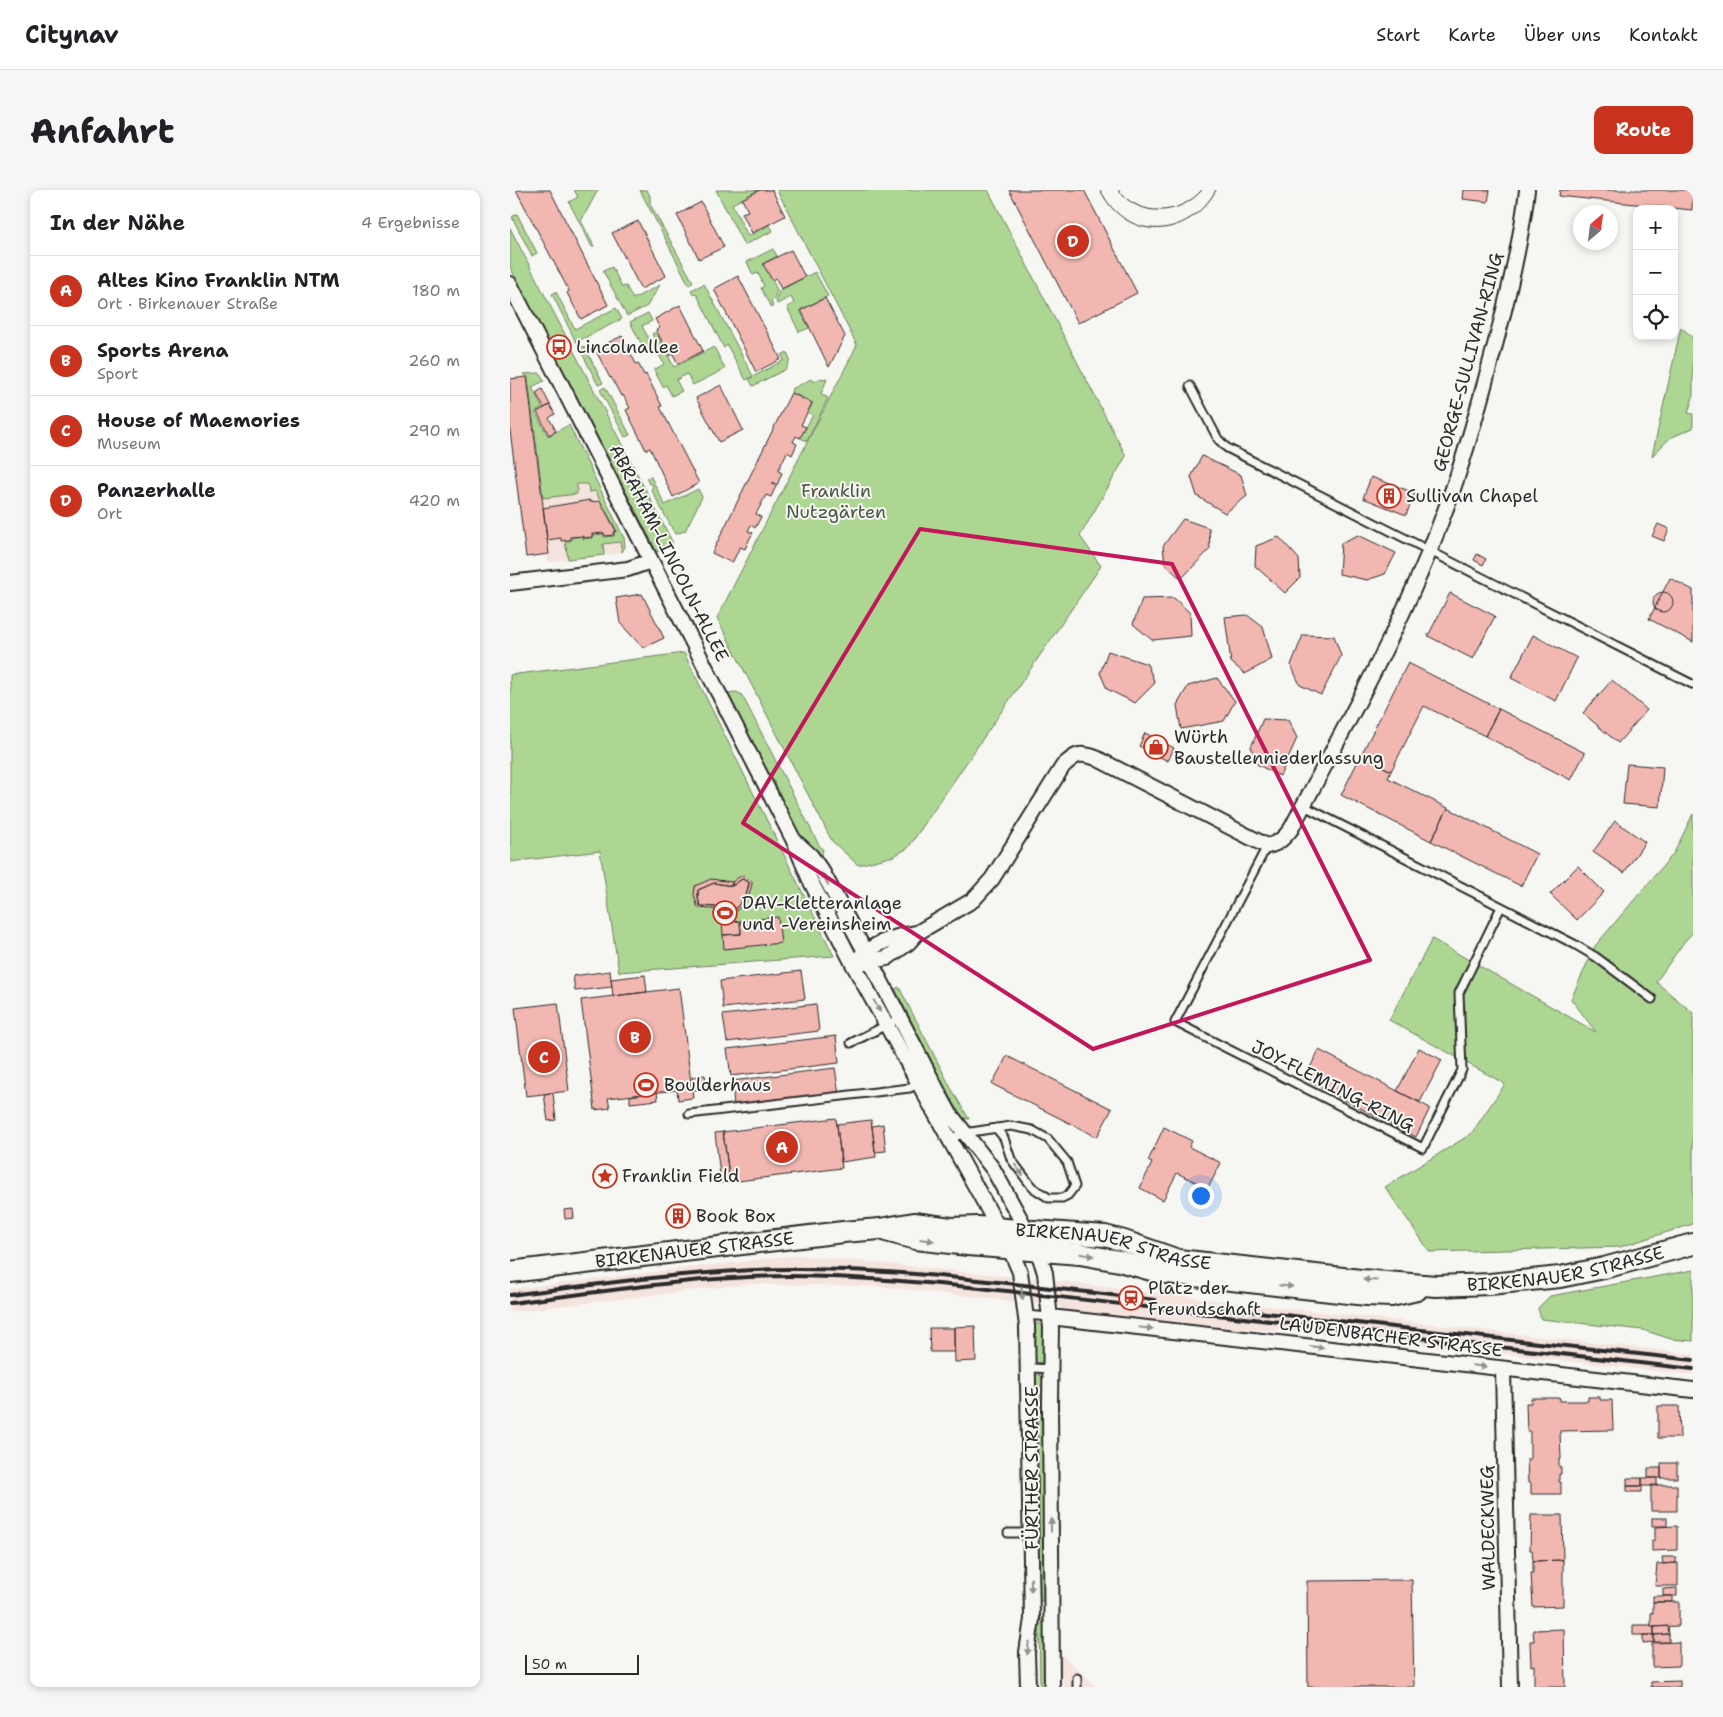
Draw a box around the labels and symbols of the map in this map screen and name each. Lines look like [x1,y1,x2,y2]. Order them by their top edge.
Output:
north arrow [1573,205,1618,250]
pin: D [1057,222,1089,260]
street label: GEORGE-SULLIVAN-RING [1427,249,1509,474]
bus stop icon: Lincolnallee [546,334,572,360]
place label: Lincolnallee [576,335,679,359]
street label: ABRAHAM-LINCOLN-ALLEE [604,440,734,666]
park label: Franklin Nutzgärten [786,479,886,524]
building icon: Sullivan Chapel [1376,483,1402,509]
place label: Sullivan Chapel [1406,484,1539,508]
place label: Würth Baustellenniederlassung [1174,725,1384,770]
shop icon: Würth Baustellenniederlassung [1143,734,1169,760]
one-way arrow [821,872,830,885]
place label: DAV-Kletteranlage und -Vereinsheim [742,891,902,936]
sports icon: DAV-Kletteranlage und -Vereinsheim [712,900,738,926]
one-way arrow [872,1000,881,1013]
pin: B [619,1018,651,1056]
street label: JOY-FLEMING-RING [1247,1034,1419,1138]
pin: C [528,1038,560,1076]
sports icon: Boulderhaus [633,1072,659,1098]
place label: Boulderhaus [664,1073,771,1097]
pin: A [766,1128,798,1166]
place icon: Franklin Field [592,1163,618,1189]
one-way arrow [1014,1163,1024,1177]
place label: Franklin Field [622,1164,739,1188]
your location [1188,1183,1214,1209]
building icon: Book Box [665,1203,691,1229]
place label: Book Box [696,1204,775,1228]
street label: BIRKENAUER STRASSE [1015,1218,1213,1276]
street label: BIRKENAUER STRASSE [594,1226,795,1274]
one-way arrow [920,1236,936,1244]
street label: BIRKENAUER STRASSE [1467,1240,1667,1297]
one-way arrow [1079,1252,1095,1260]
place label: Platz der Freundschaft [1148,1276,1261,1321]
one-way arrow [1362,1276,1378,1284]
one-way arrow [1278,1282,1294,1290]
station icon: Platz der Freundschaft [1118,1285,1144,1311]
one-way arrow [1018,1286,1026,1302]
street label: LAUDENBACHER STRASSE [1278,1311,1504,1363]
one-way arrow [1139,1324,1155,1332]
one-way arrow [1309,1343,1325,1351]
one-way arrow [1471,1362,1487,1370]
street label: FÜRTHER STRASSE [1020,1386,1044,1550]
street label: WALDECKWEG [1475,1465,1501,1591]
one-way arrow [1047,1516,1055,1532]
one-way arrow [1027,1577,1035,1593]
one-way arrow [1024,1640,1032,1656]
scale bar [525,1652,639,1675]

